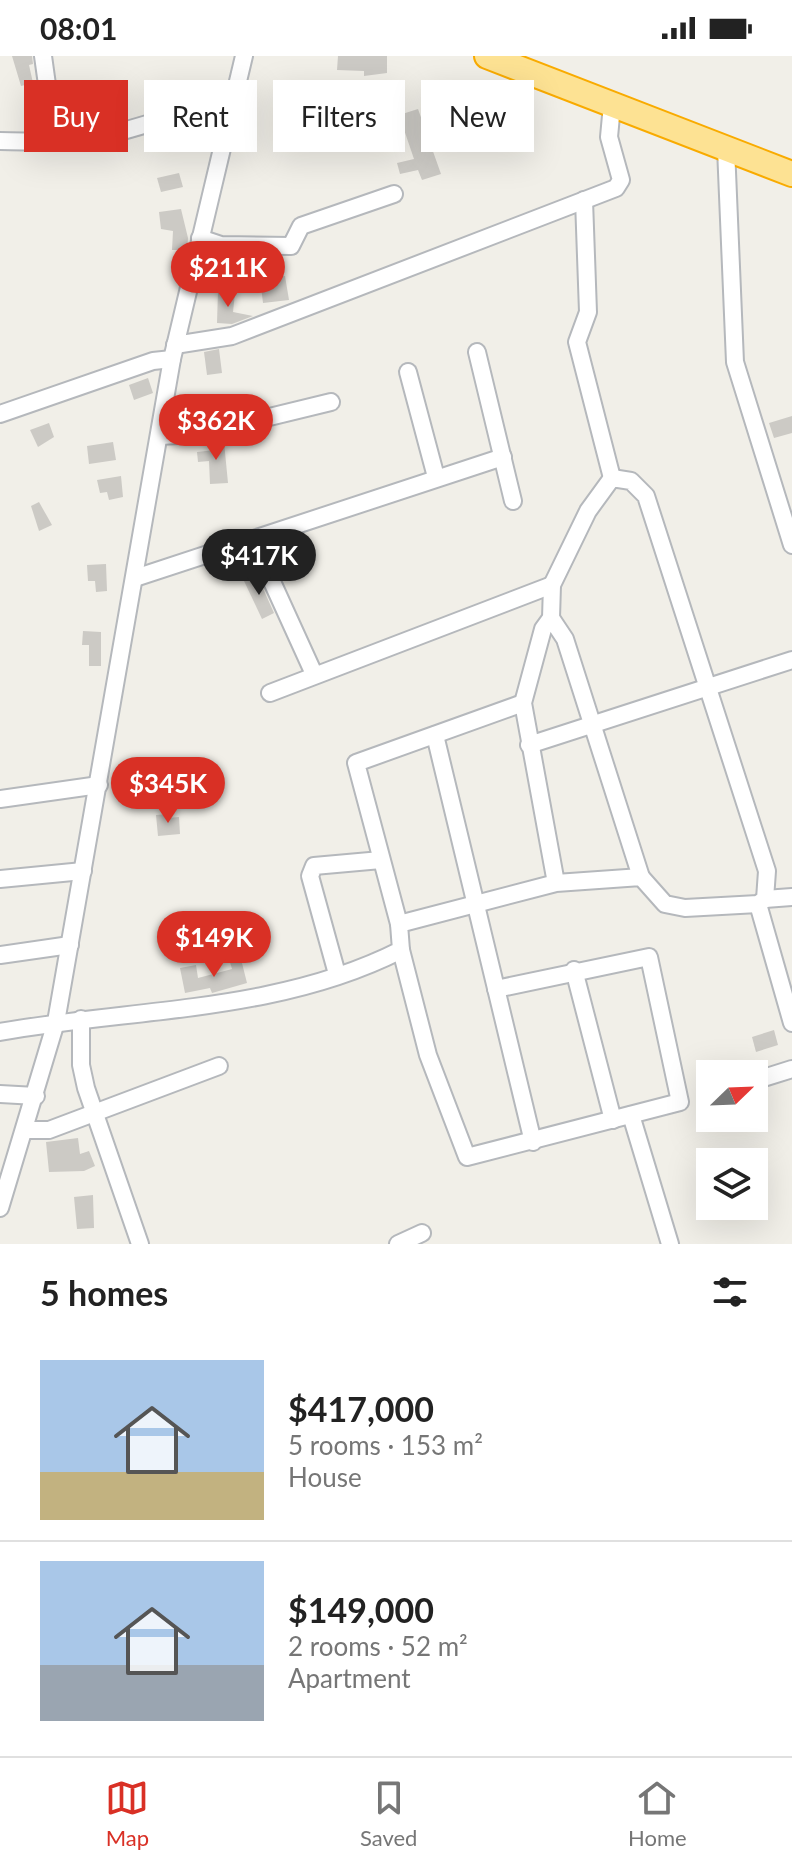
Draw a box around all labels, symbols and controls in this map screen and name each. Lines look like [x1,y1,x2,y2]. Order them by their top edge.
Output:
text: 08:01 [40,10,117,46]
chip: Buy [24,80,128,152]
chip: Rent [144,80,257,152]
chip: Filters [273,80,405,152]
chip: New [421,80,534,152]
pin: $211K [172,241,284,309]
text: $211K [189,251,267,283]
pin: $362K [160,394,272,462]
text: $362K [177,404,255,436]
pin: $417K [203,529,315,597]
text: $417K [220,539,298,571]
pin: $345K [112,757,224,825]
text: $345K [129,767,207,799]
pin: $149K [158,911,270,979]
text: $149K [175,921,253,953]
north arrow [696,1060,768,1132]
map controls [696,1060,768,1220]
button: layers [696,1148,768,1220]
icon: filters [708,1270,752,1314]
text: 5 homes [40,1272,168,1313]
text: $417,000 [288,1388,434,1429]
icon: home [104,1392,200,1488]
text: 5 rooms · 153 m² [288,1429,483,1461]
text: House [288,1461,362,1493]
text: $149,000 [288,1589,434,1630]
icon: home [104,1593,200,1689]
text: 2 rooms · 52 m² [288,1630,468,1662]
text: Apartment [288,1662,411,1694]
tab: Map [105,1776,149,1851]
tab: Saved [360,1776,417,1851]
tab: Home [628,1776,687,1851]

